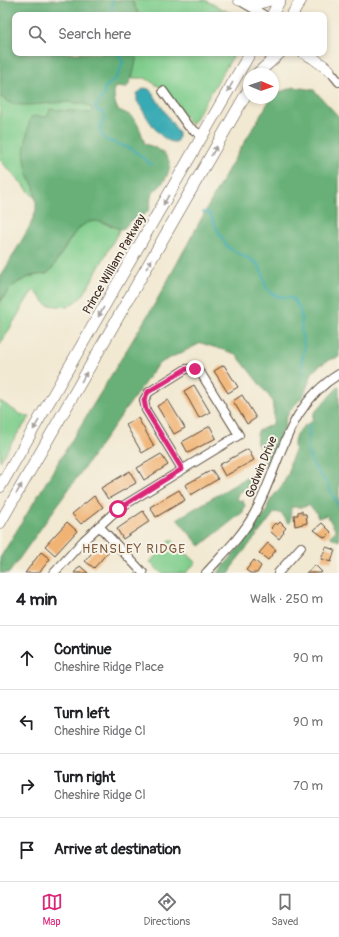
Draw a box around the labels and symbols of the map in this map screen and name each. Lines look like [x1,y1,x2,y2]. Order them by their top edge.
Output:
north arrow [243,68,279,104]
one-way arrow [227,81,234,93]
one-way arrow [210,145,217,157]
one-way arrow [162,194,169,205]
street label: Prince William Parkway [80,212,149,317]
one-way arrow [145,258,152,270]
one-way arrow [97,306,104,318]
route end [186,360,204,378]
one-way arrow [81,371,88,383]
one-way arrow [32,419,39,431]
street label: Godwin Drive [242,434,281,500]
one-way arrow [16,483,23,495]
route start [109,500,127,518]
district label: HENSLEY RIDGE [82,541,186,557]

